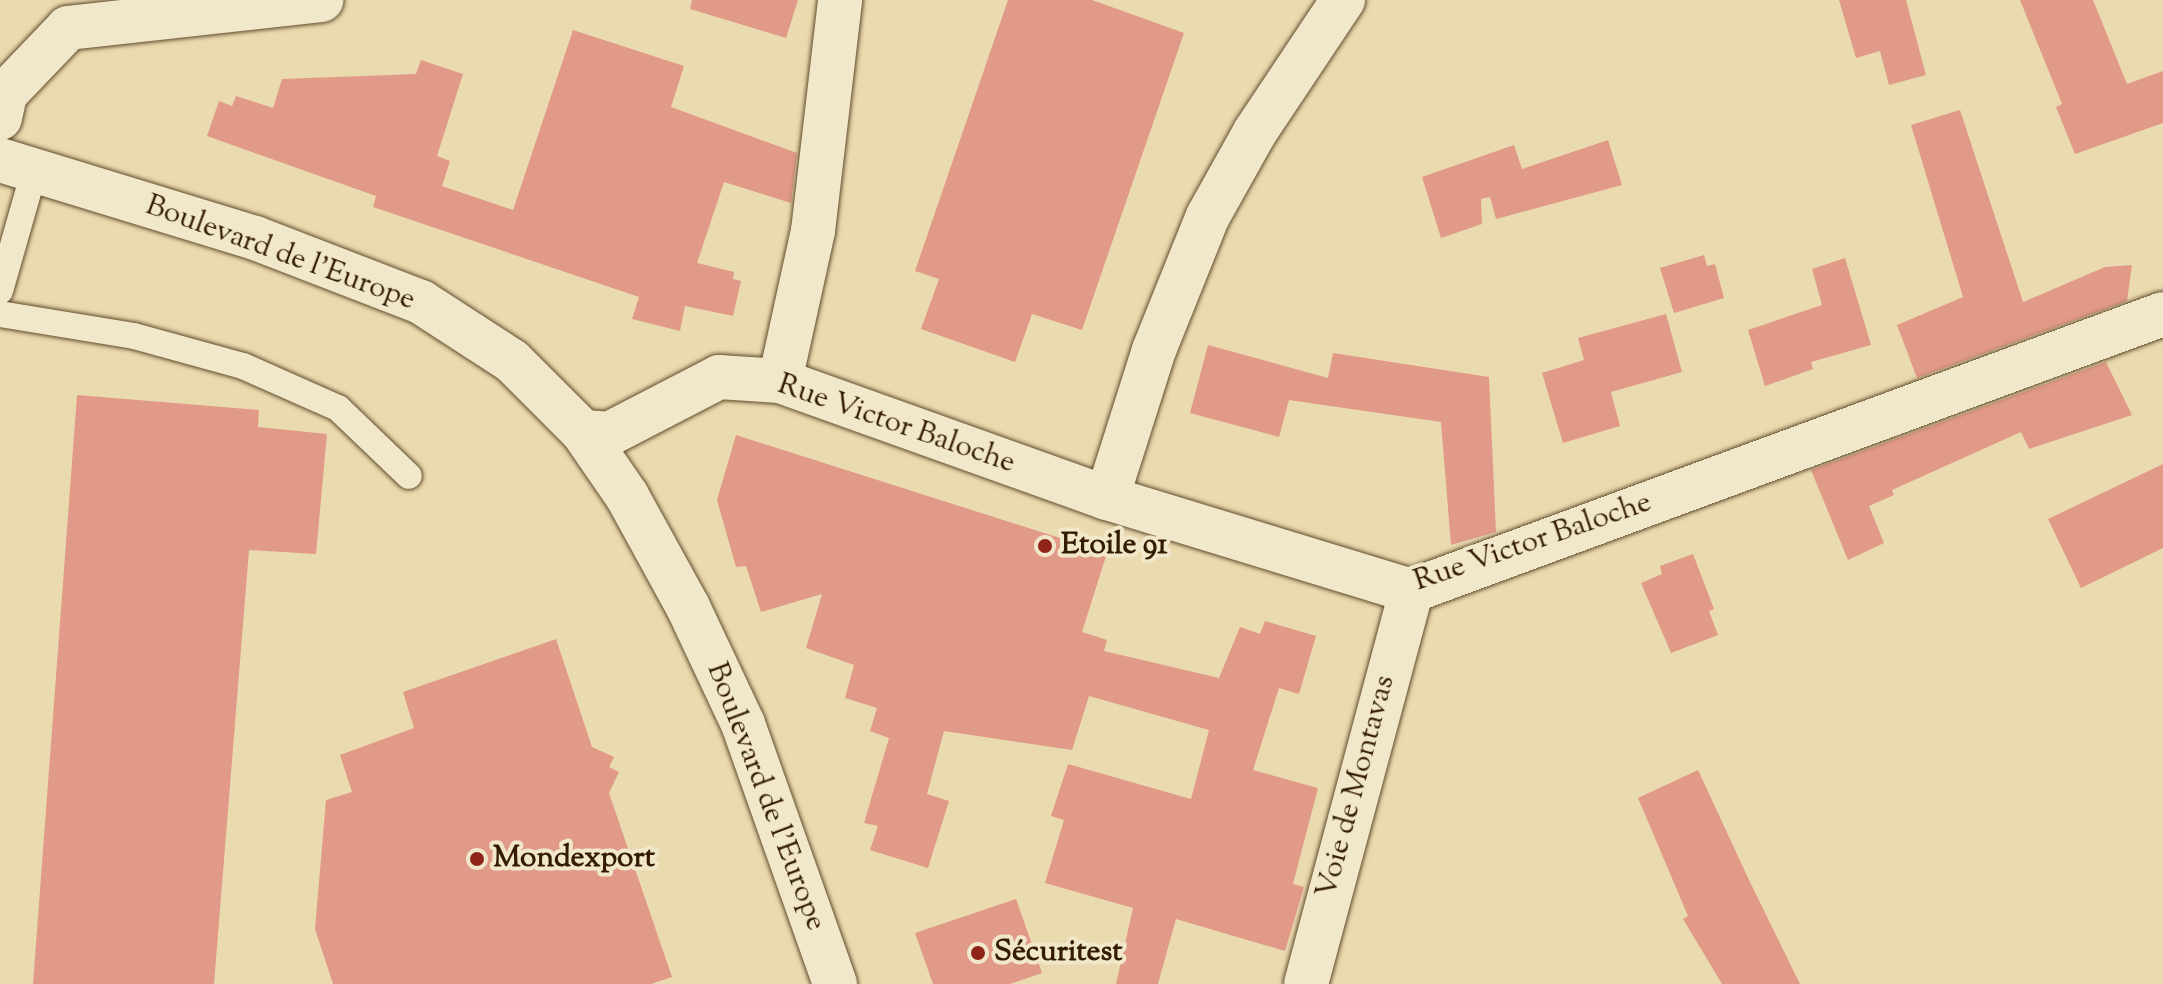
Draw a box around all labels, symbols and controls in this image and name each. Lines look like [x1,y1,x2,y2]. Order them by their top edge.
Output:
street label: Boulevard de l'Europe [140,188,420,320]
street label: Rue Victor Baloche [773,367,1019,483]
street label: Rue Victor Baloche [1410,485,1656,601]
place label: Etoile 91 [1061,528,1168,564]
marker: Etoile 91 [1036,537,1054,555]
street label: Boulevard de l'Europe [697,658,833,936]
street label: Voie de Montavas [1310,672,1404,902]
place label: Mondexport [493,841,655,877]
marker: Mondexport [468,850,486,868]
place label: Sécuritest [994,935,1123,971]
marker: Sécuritest [969,944,987,962]

